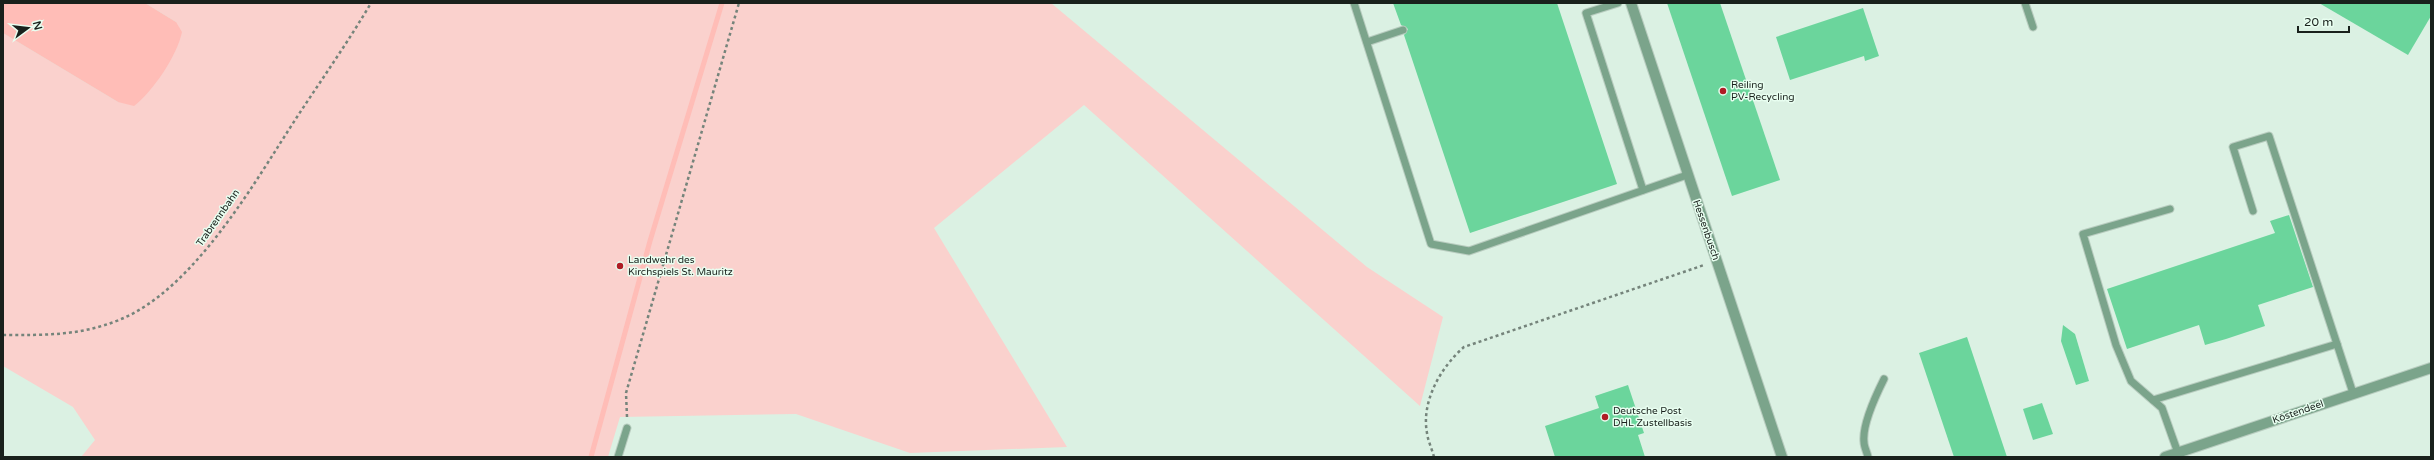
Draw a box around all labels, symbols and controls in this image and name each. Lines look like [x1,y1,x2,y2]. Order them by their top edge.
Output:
north arrow [8,8,48,48]
scale bar [2298,8,2349,34]
text: 20 m [2304,15,2333,29]
text: N [30,20,45,31]
place label: Reiling PV-Recycling [1731,79,1795,103]
marker: Reiling PV-Recycling [1718,86,1728,96]
street label: Trabrennbahn [194,187,242,249]
street label: Hessenbusch [1690,198,1722,262]
place label: Landwehr des Kirchspiels St. Mauritz [628,254,733,278]
marker: Landwehr des Kirchspiels St. Mauritz [615,261,625,271]
street label: Köstendeel [2271,398,2325,426]
place label: Deutsche Post DHL Zustellbasis [1613,405,1692,429]
marker: Deutsche Post DHL Zustellbasis [1600,412,1610,422]

